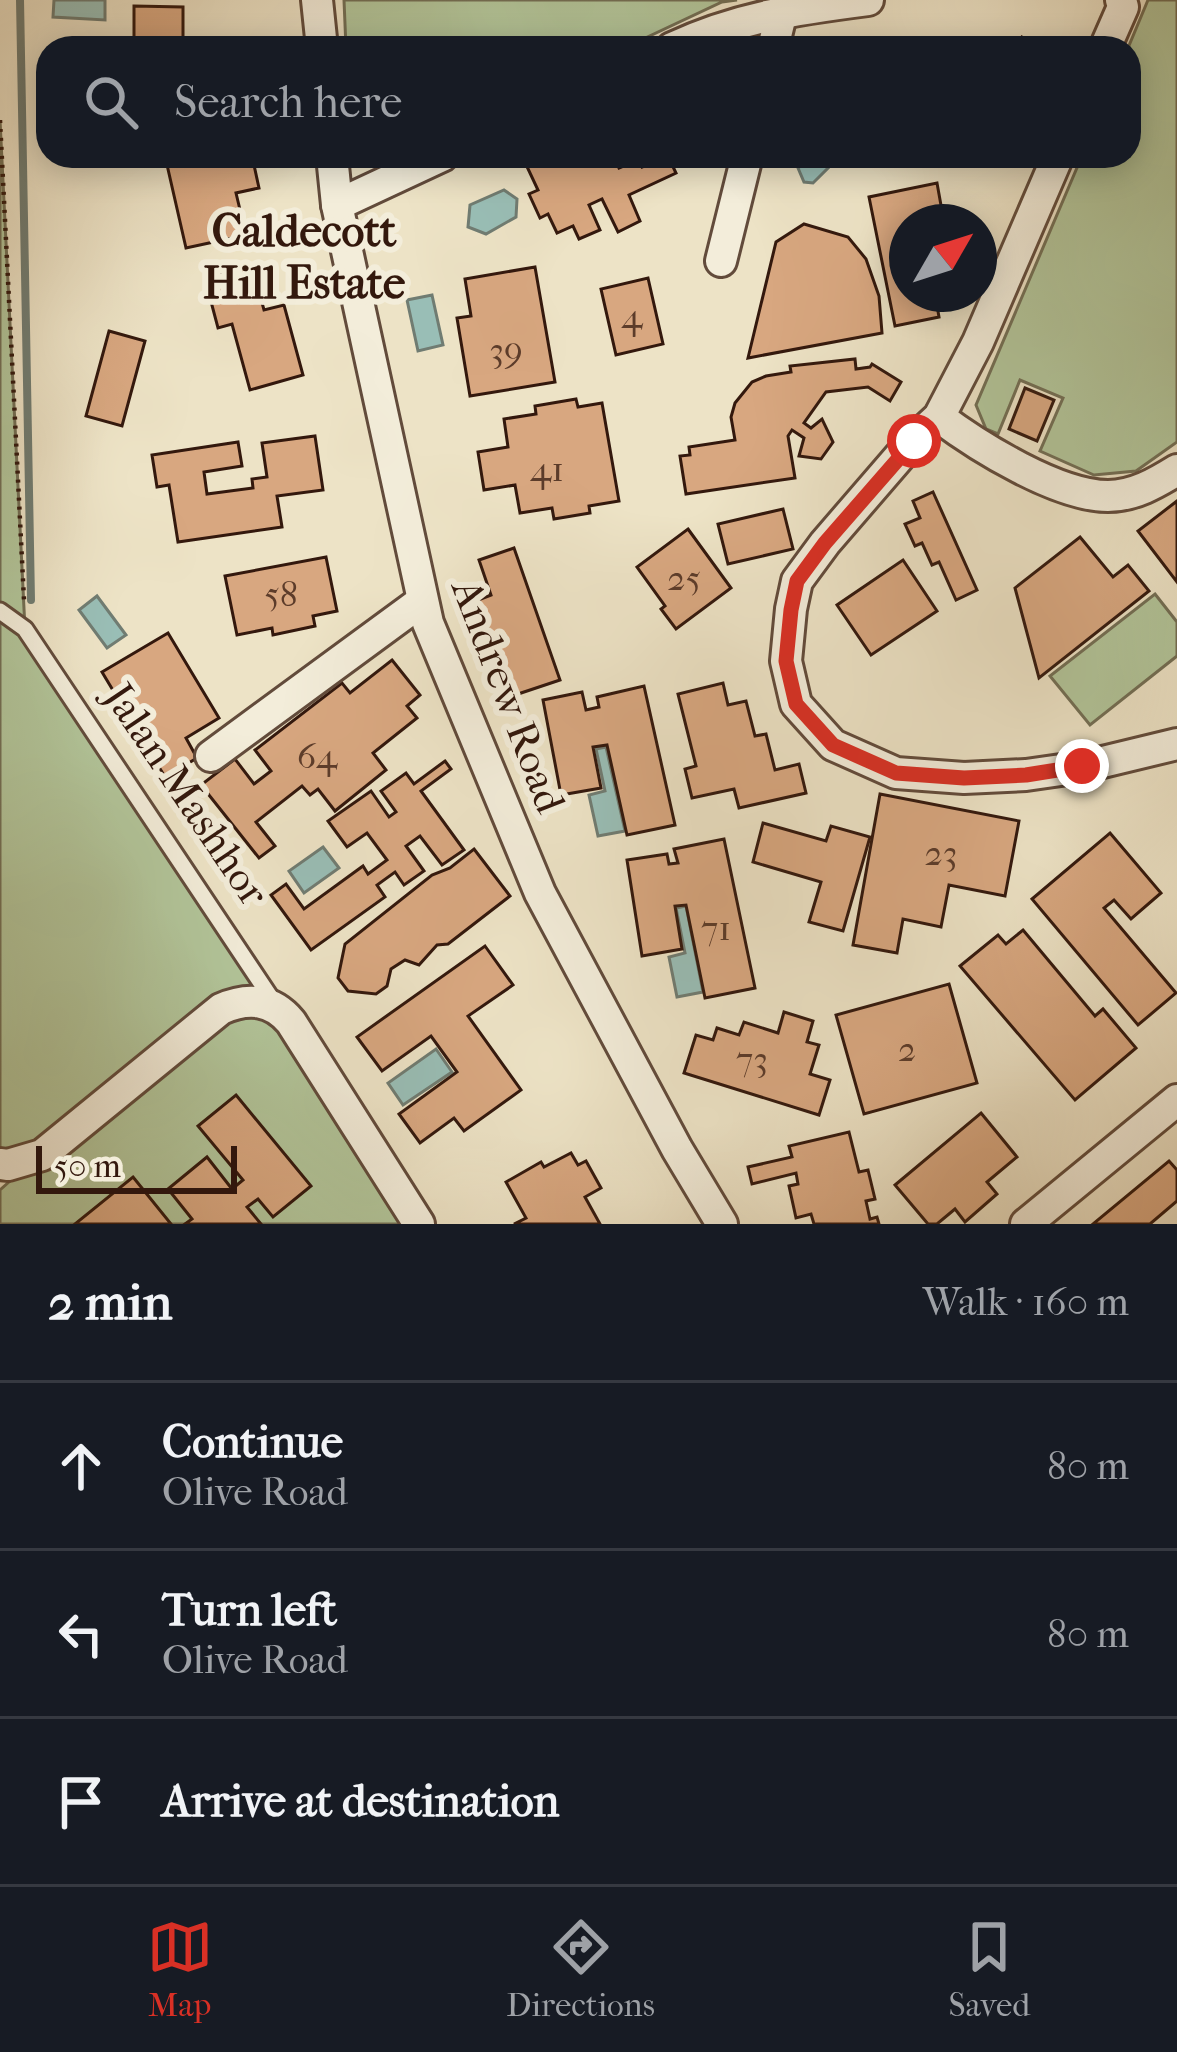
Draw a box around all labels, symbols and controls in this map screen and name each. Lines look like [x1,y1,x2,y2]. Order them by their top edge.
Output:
search box [36,36,1141,168]
icon: search [78,69,144,135]
text: Search here [174,76,402,129]
north arrow [889,204,997,312]
district label: Caldecott Hill Estate [203,205,405,310]
house number: 4 [621,295,643,337]
house number: 39 [489,329,523,371]
route start [887,414,941,468]
house number: 41 [530,448,564,490]
house number: 25 [667,557,701,599]
street label: Andrew Road [440,570,575,821]
house number: 58 [264,573,298,615]
street label: Jalan Mashhor [92,672,278,916]
house number: 64 [297,735,338,777]
route end [1055,739,1109,793]
house number: 23 [924,832,958,874]
house number: 71 [701,907,731,949]
house number: 2 [898,1028,916,1070]
house number: 73 [736,1038,768,1080]
scale bar [36,1140,237,1193]
text: 50 m [54,1147,121,1186]
text: 2 min [48,1272,172,1332]
text: Walk · 160 m [923,1279,1129,1325]
text: Continue [162,1416,343,1469]
icon: ahead [48,1433,114,1499]
text: 80 m [1047,1443,1129,1489]
text: Olive Road [162,1469,348,1515]
text: Turn left [162,1584,337,1637]
icon: left [48,1601,114,1667]
text: 80 m [1047,1611,1129,1657]
text: Olive Road [162,1637,348,1683]
icon: arrive [48,1769,114,1835]
text: Arrive at destination [162,1775,559,1828]
tab: Map [147,1914,213,2025]
tab: Directions [506,1914,655,2025]
tab: Saved [948,1914,1030,2025]

